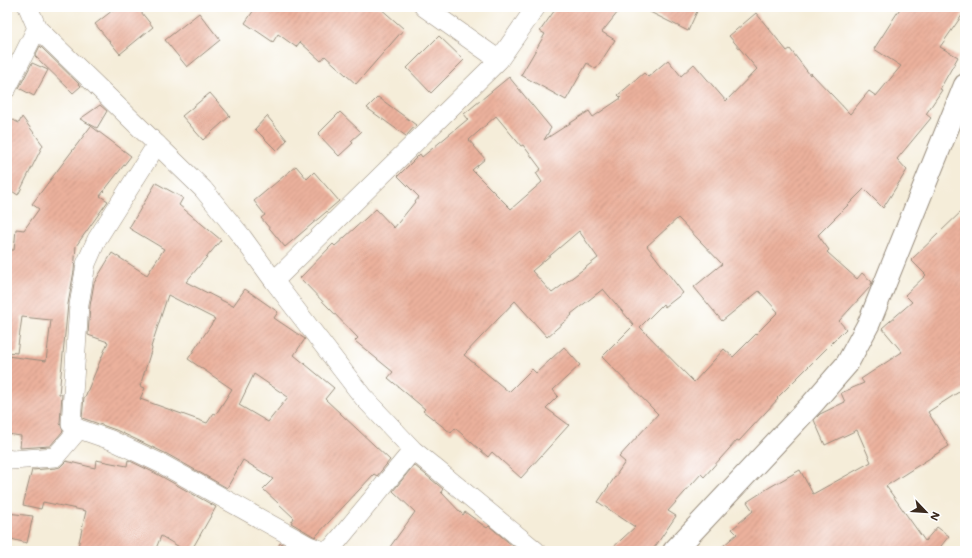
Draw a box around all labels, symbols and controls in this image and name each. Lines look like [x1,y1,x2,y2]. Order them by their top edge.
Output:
north arrow [906,492,946,532]
text: N [927,509,944,523]

